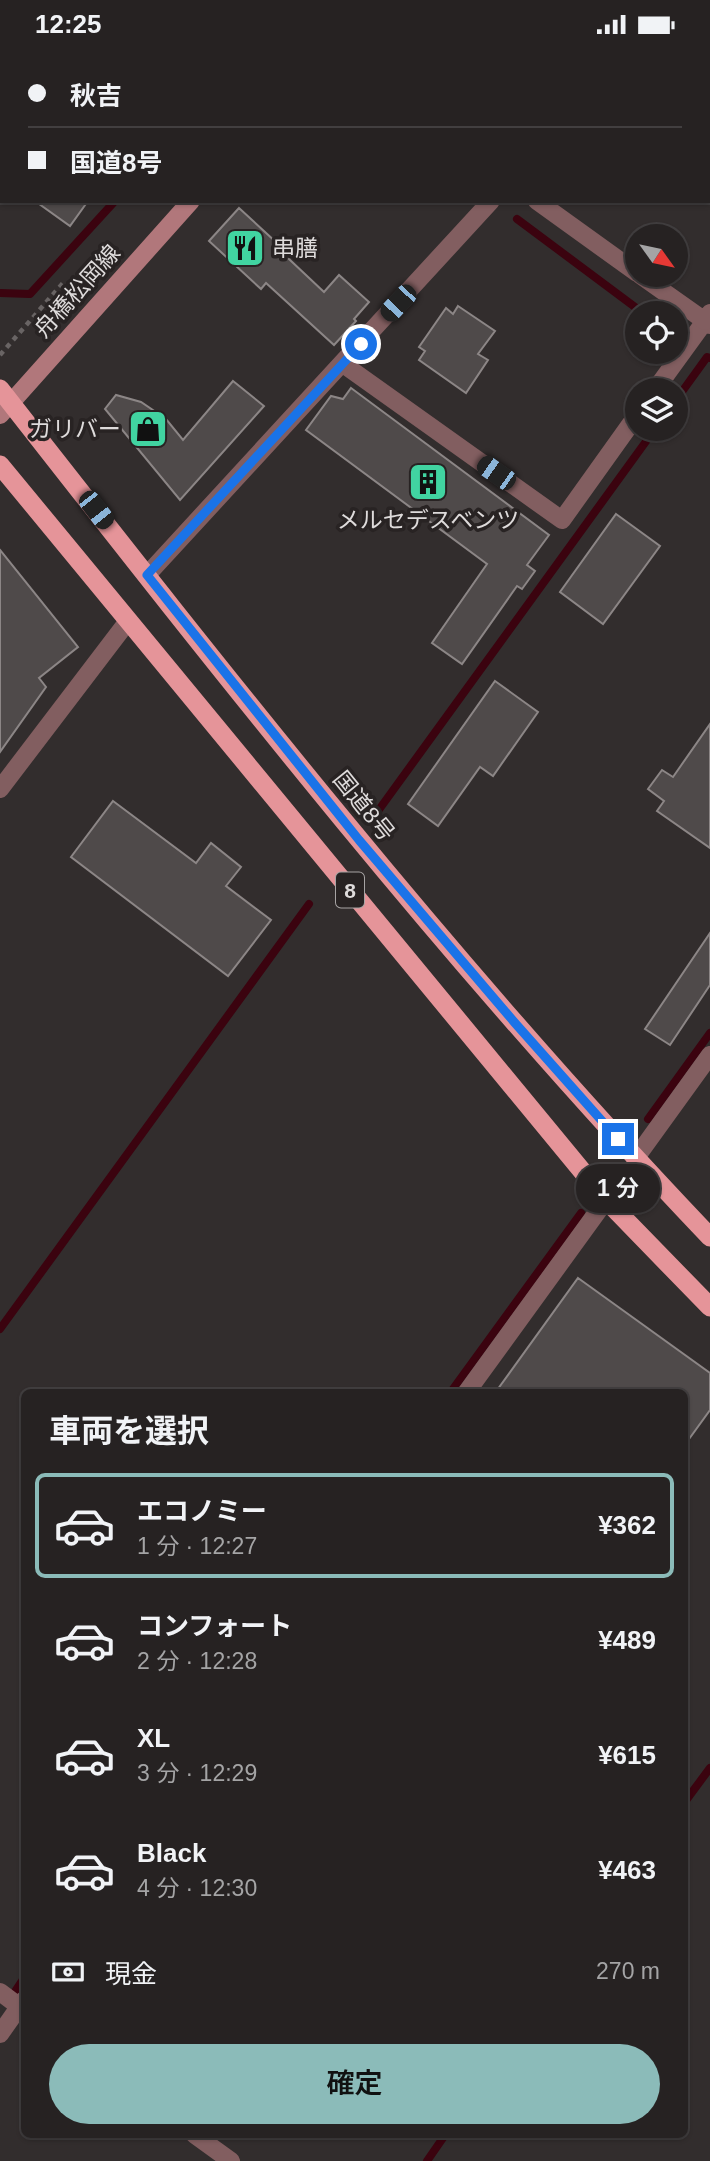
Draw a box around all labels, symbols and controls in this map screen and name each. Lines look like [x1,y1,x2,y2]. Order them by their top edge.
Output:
text: 12:25 [35,9,102,39]
text: 秋吉 [70,81,122,111]
text: 国道8号 [70,148,162,178]
north arrow [625,224,688,287]
map controls [625,224,688,441]
restaurant icon: 串膳 [224,227,266,269]
place label: 串膳 [272,235,318,261]
street label: 舟橋松岡線 [29,240,125,342]
car [376,280,421,326]
button: locate [625,301,688,364]
route start [345,328,377,360]
button: layers [625,378,688,441]
shop icon: ガリバー [127,408,169,450]
place label: ガリバー [29,416,121,442]
car [473,452,520,494]
building icon: メルセデスベンツ [407,461,449,503]
car [75,487,118,533]
place label: メルセデスベンツ [337,507,519,533]
street label: 国道8号 [328,766,400,846]
road number: 8 [336,873,364,907]
route end [602,1123,634,1155]
callout: 1 分 [576,1163,660,1213]
text: 1 分 [597,1175,639,1201]
text: 車両を選択 [49,1413,209,1449]
icon: car [53,1494,116,1557]
text: エコノミー [137,1496,267,1526]
text: ¥362 [598,1510,656,1540]
text: 1 分 · 12:27 [137,1533,257,1559]
icon: car [53,1609,116,1672]
text: コンフォート [137,1611,292,1641]
text: ¥489 [598,1625,656,1655]
text: 2 分 · 12:28 [137,1648,257,1674]
text: XL [137,1723,170,1753]
icon: car [53,1724,116,1787]
text: ¥615 [598,1740,656,1770]
text: 3 分 · 12:29 [137,1760,257,1786]
text: Black [137,1838,206,1868]
icon: car [53,1839,116,1902]
text: ¥463 [598,1855,656,1885]
text: 4 分 · 12:30 [137,1875,257,1901]
icon: cash [49,1953,87,1991]
text: 270 m [596,1958,660,1984]
text: 現金 [105,1959,157,1989]
button: 確定 [49,2044,660,2124]

